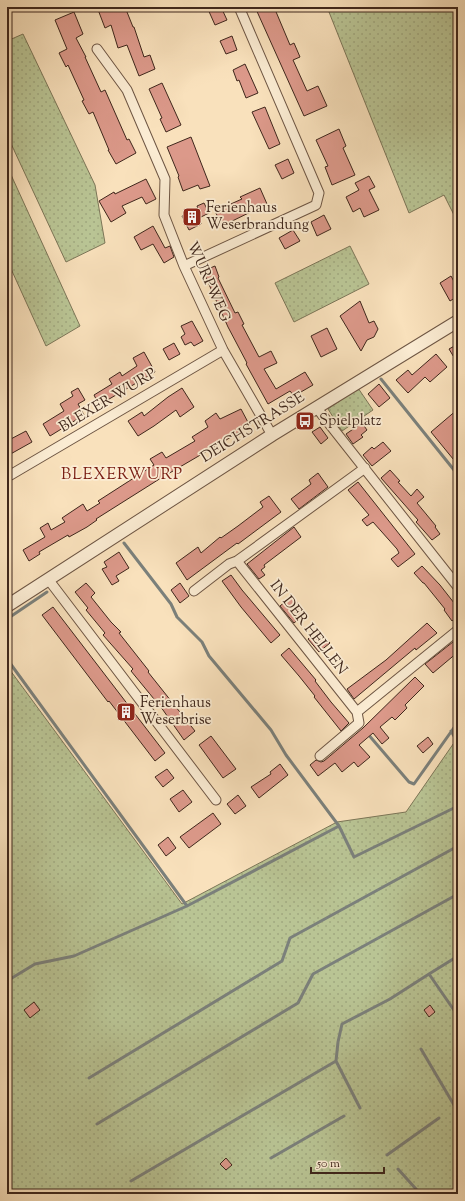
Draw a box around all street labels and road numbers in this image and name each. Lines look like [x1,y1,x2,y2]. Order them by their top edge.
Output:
street label: WURPWEG [181,239,235,325]
street label: BLEXER WURP [55,363,161,438]
street label: DEICHSTRASSE [197,388,309,468]
street label: IN DER HELLEN [264,576,352,680]

